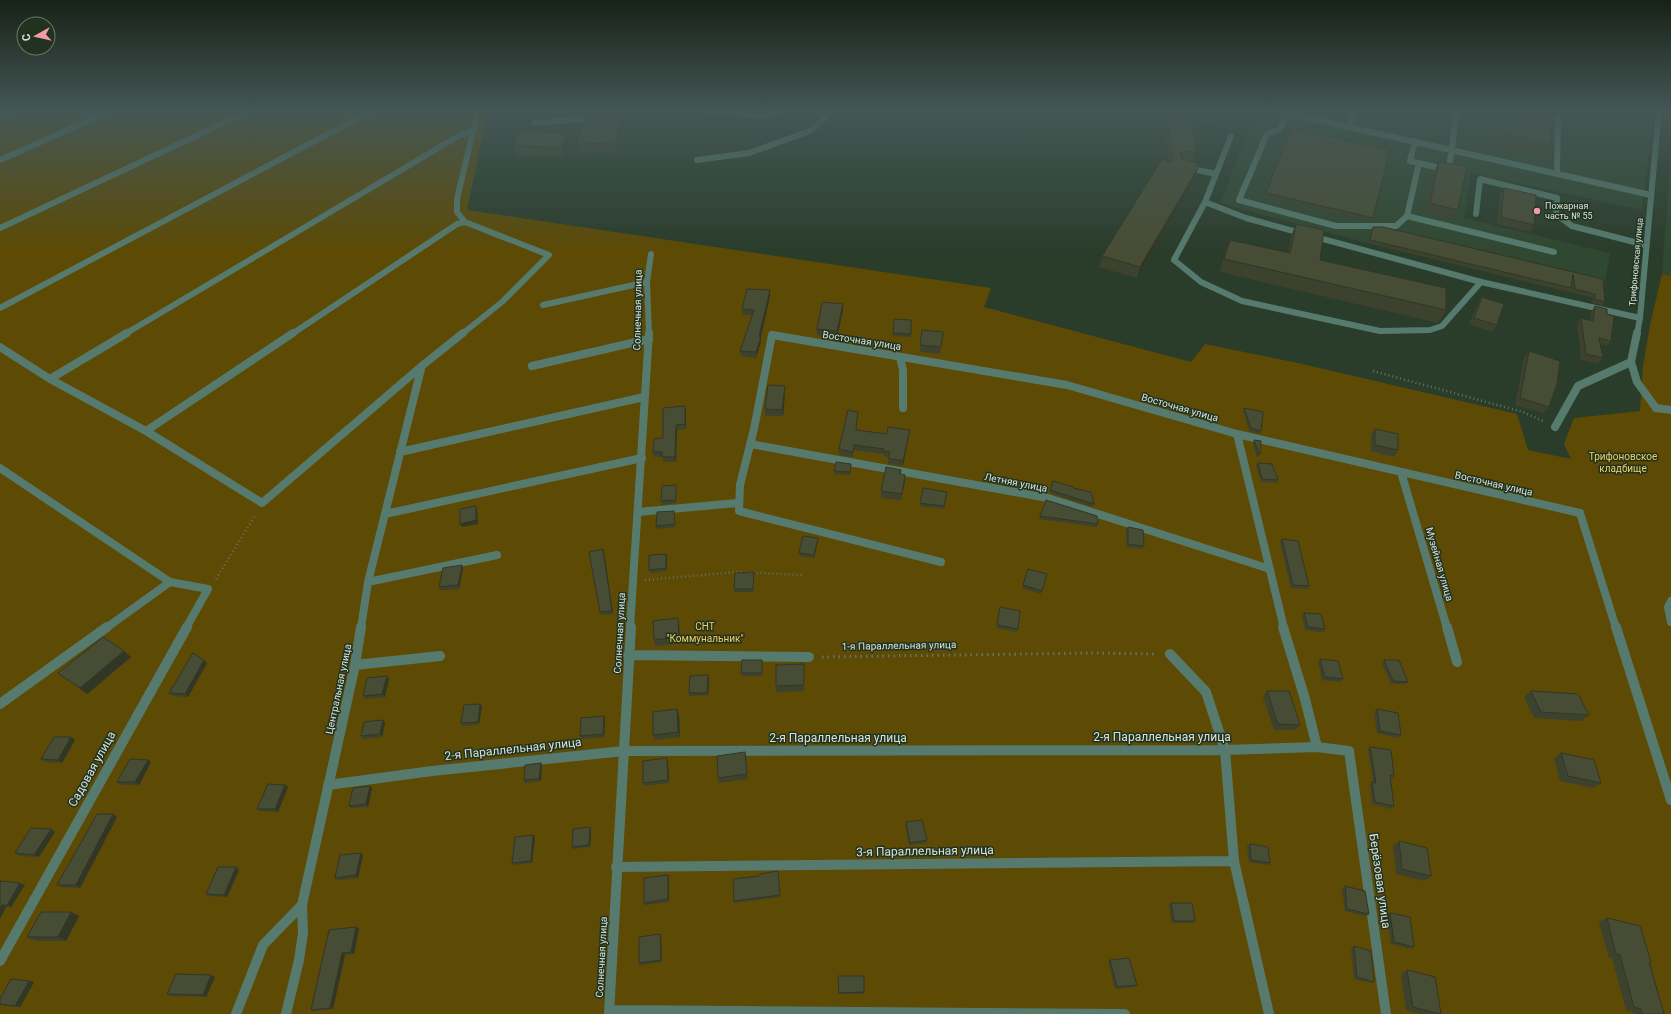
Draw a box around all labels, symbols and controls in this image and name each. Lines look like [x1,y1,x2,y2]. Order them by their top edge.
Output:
north arrow [16,16,56,56]
text: С [20,33,34,42]
place label: Пожарная часть № 55 [1545,201,1593,221]
marker: Пожарная часть № 55 [1532,206,1542,216]
street label: Трифоновская улица [1627,217,1645,307]
street label: Солнечная улица [631,269,644,351]
street label: Восточная улица [822,329,902,352]
street label: Восточная улица [1140,391,1220,424]
park label: Трифоновское кладбище [1589,451,1657,474]
street label: Восточная улица [1454,469,1534,498]
street label: Летняя улица [984,471,1048,494]
street label: Музейная улица [1424,526,1455,602]
street label: Солнечная улица [612,592,627,674]
park label: СНТ "Коммунальник" [666,621,744,644]
street label: 1-я Параллельная улица [842,639,956,652]
street label: Центральная улица [324,643,353,735]
street label: Садовая улица [65,729,119,809]
street label: 2-я Параллельная улица [1093,730,1231,744]
street label: 2-я Параллельная улица [769,731,907,745]
street label: 2-я Параллельная улица [444,735,582,763]
street label: Берёзовая улица [1366,833,1394,929]
street label: 3-я Параллельная улица [856,843,994,859]
street label: Солнечная улица [594,916,609,998]

